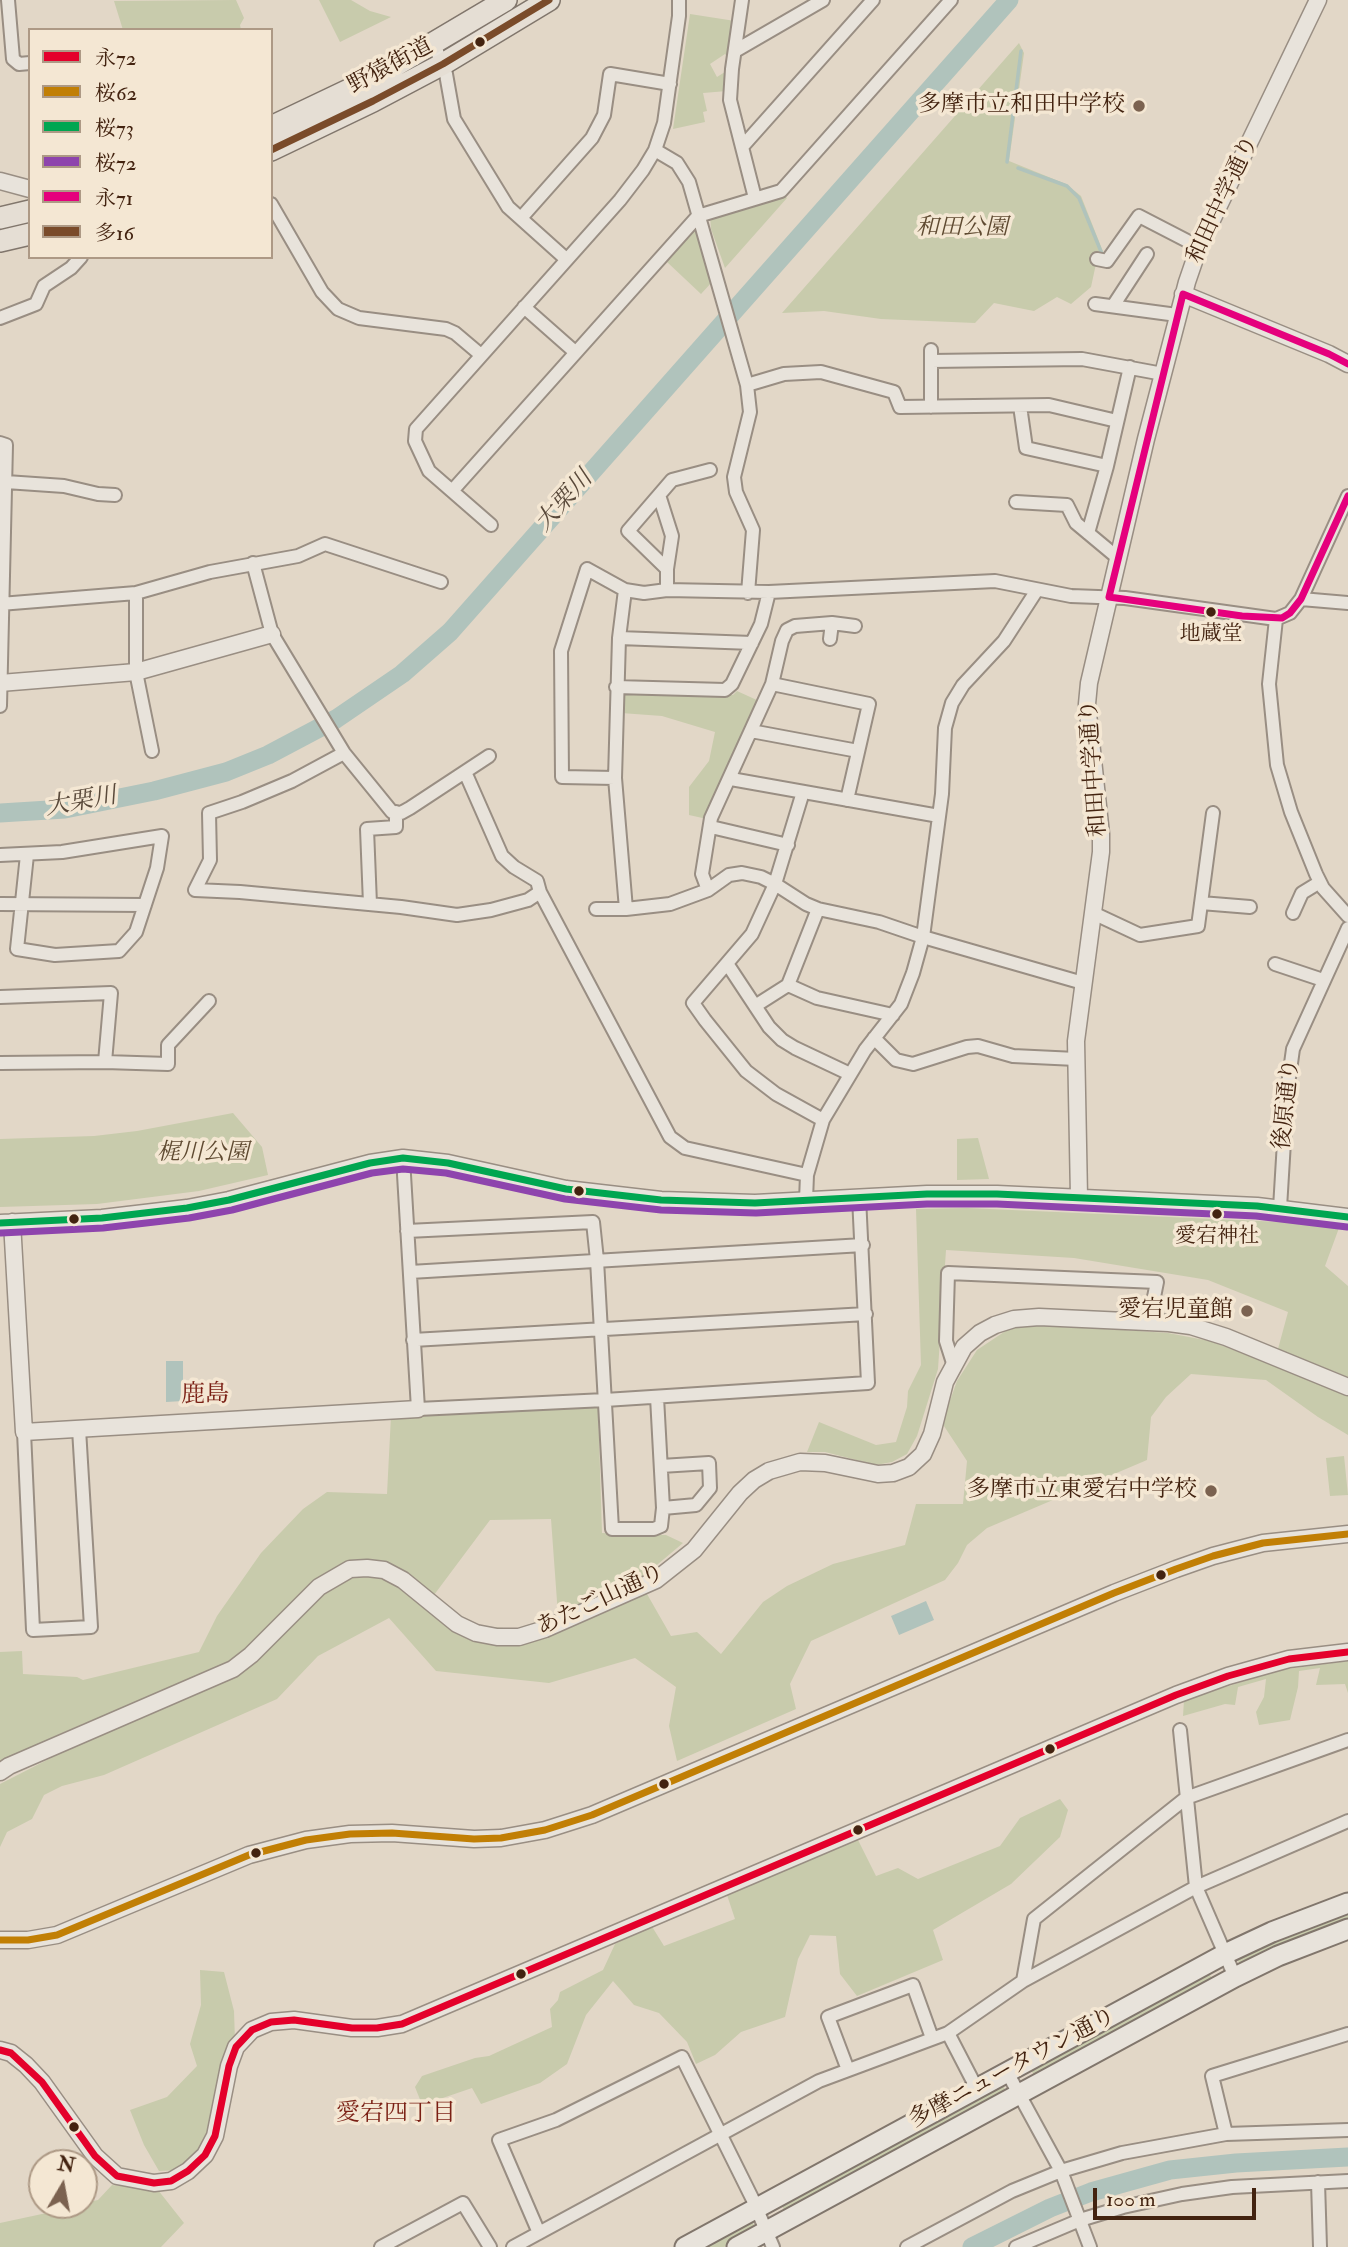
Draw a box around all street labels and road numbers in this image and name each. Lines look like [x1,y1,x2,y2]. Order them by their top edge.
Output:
street label: 野猿街道 [344,33,438,101]
street label: 和田中学通り [1182,132,1266,268]
street label: 和田中学通り [1076,698,1114,838]
street label: 後原通り [1269,1057,1307,1151]
street label: あたご山通り [533,1559,669,1643]
street label: 多摩ニュータウン通り [905,2003,1121,2135]

